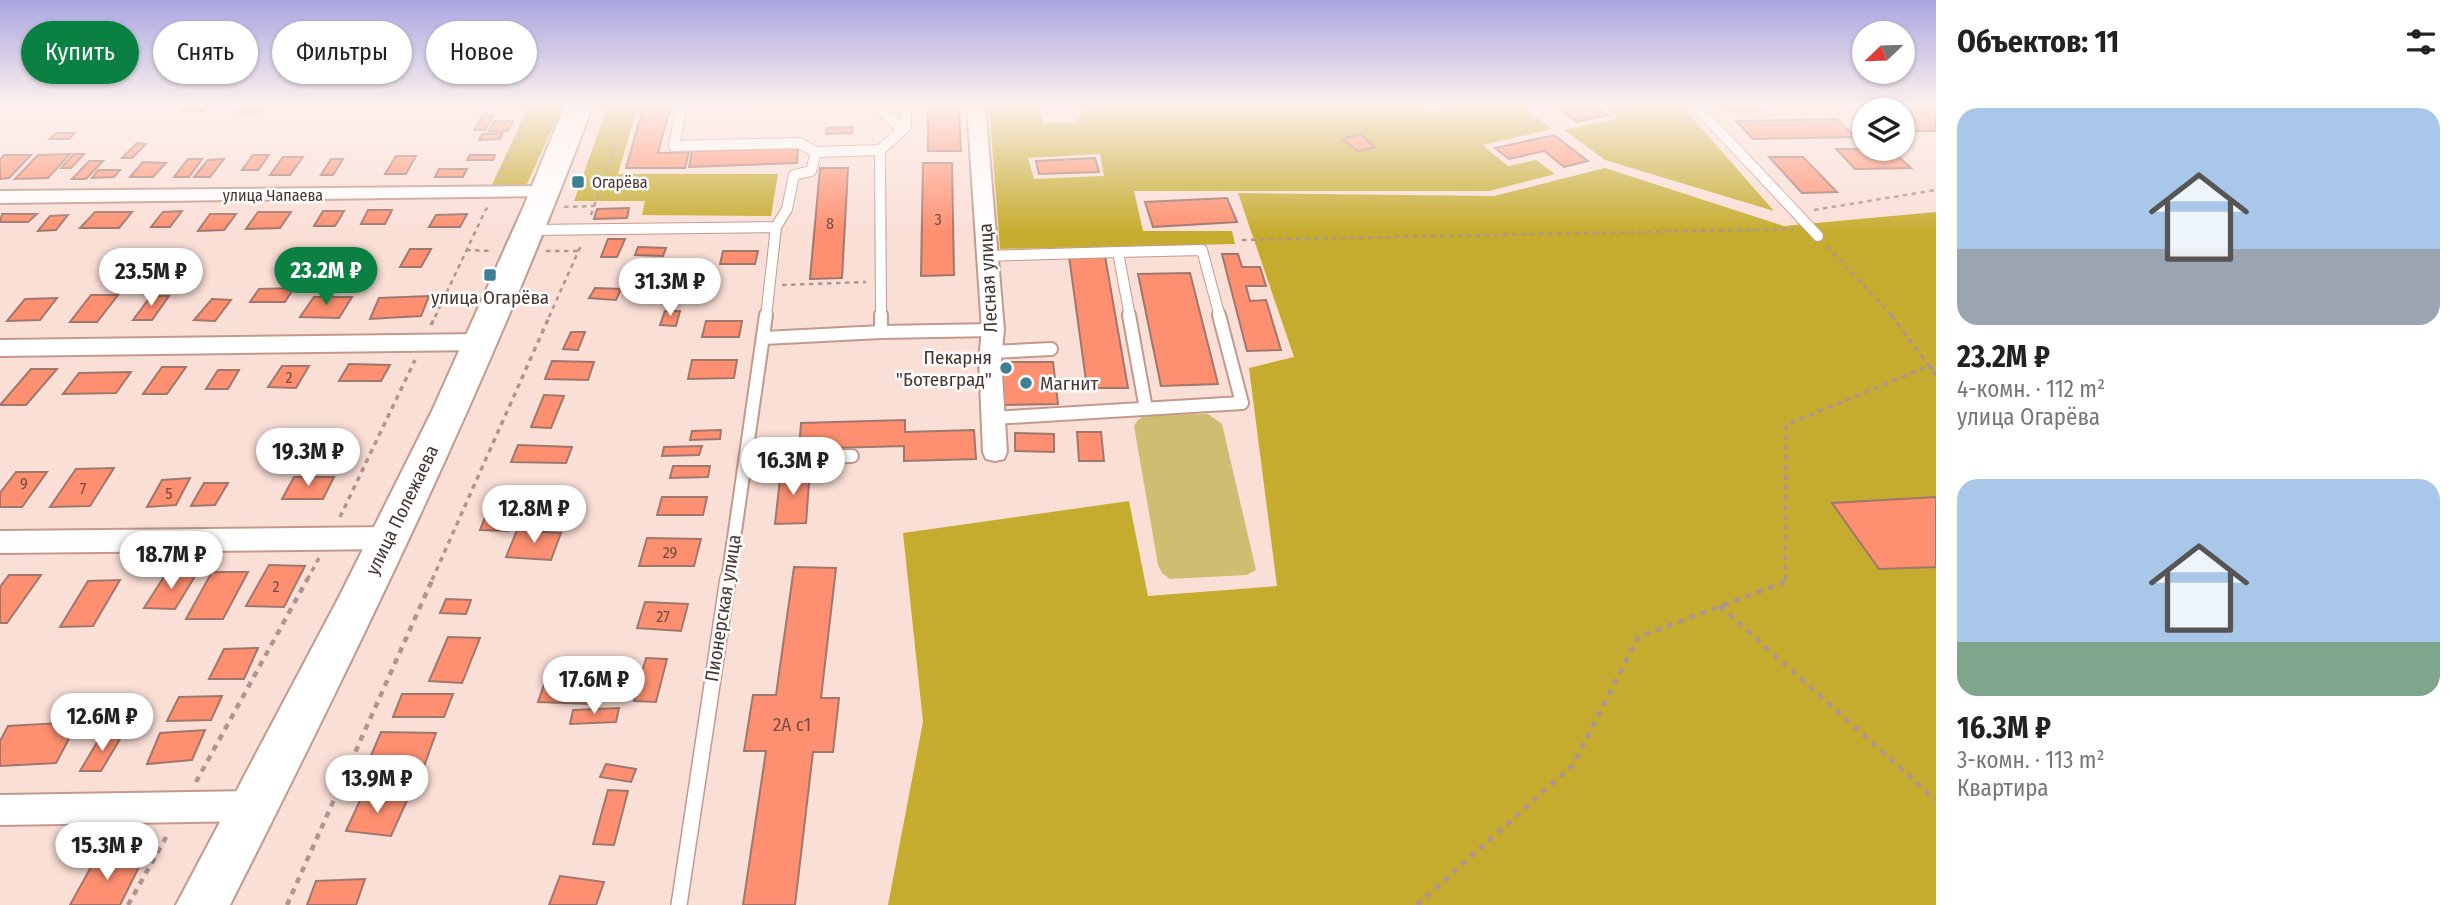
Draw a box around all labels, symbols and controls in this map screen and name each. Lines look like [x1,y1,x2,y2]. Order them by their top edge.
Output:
chip: Купить [21,21,139,84]
chip: Снять [153,21,258,84]
chip: Фильтры [272,21,412,84]
chip: Новое [426,21,537,84]
north arrow [1852,21,1914,84]
map controls [1852,21,1915,161]
icon: filters [2402,23,2440,61]
text: Объектов: 11 [1957,24,2119,60]
button: layers [1852,98,1915,161]
icon: home [2136,154,2262,280]
place label: Огарёва [592,173,648,192]
marker: Огарёва [570,174,586,190]
street label: улица Чапаева [223,186,323,205]
house number: 3 [934,210,942,229]
house number: 8 [826,214,834,233]
street label: Лесная улица [974,223,1002,333]
pin: 23.2M ₽ [261,247,391,307]
pin: 23.5M ₽ [86,248,216,308]
text: 23.2M ₽ [290,256,362,284]
text: 23.5M ₽ [115,257,187,285]
pin: 31.3M ₽ [605,258,735,318]
marker: улица Огарёва [482,267,498,283]
text: 31.3M ₽ [635,267,705,295]
place label: улица Огарёва [431,286,549,309]
text: 23.2M ₽ [1957,339,2050,375]
place label: Пекарня "Ботевград" [896,346,992,391]
marker: Пекарня "Ботевград" [998,360,1014,376]
house number: 2 [285,368,293,387]
place label: Магнит [1040,372,1099,395]
marker: Магнит [1018,375,1034,391]
text: 4-комн. · 112 m² [1957,375,2105,403]
text: улица Огарёва [1957,403,2100,431]
pin: 19.3M ₽ [243,428,373,488]
text: 19.3M ₽ [272,437,344,465]
pin: 16.3M ₽ [728,438,858,497]
street label: улица Полежаева [361,441,443,579]
text: 16.3M ₽ [757,446,829,474]
house number: 9 [20,474,28,493]
house number: 7 [80,479,87,498]
house number: 5 [165,484,173,503]
pin: 12.8M ₽ [469,486,599,545]
text: 12.8M ₽ [498,494,570,522]
icon: home [2136,525,2262,651]
pin: 18.7M ₽ [106,532,236,591]
street label: Пионерская улица [700,533,746,683]
text: 18.7M ₽ [136,540,206,568]
house number: 29 [663,543,678,562]
house number: 2 [272,577,280,596]
house number: 27 [656,607,670,626]
pin: 17.6M ₽ [529,656,659,716]
text: 17.6M ₽ [559,665,629,693]
pin: 12.6M ₽ [37,694,167,753]
text: 12.6M ₽ [66,702,138,730]
text: 16.3M ₽ [1957,710,2051,746]
house number: 2А с1 [773,713,811,736]
text: 3-комн. · 113 m² [1957,746,2105,774]
pin: 13.9M ₽ [312,756,442,815]
text: 13.9M ₽ [341,764,413,792]
text: Квартира [1957,774,2049,802]
pin: 15.3M ₽ [42,822,172,882]
text: 15.3M ₽ [71,831,143,859]

